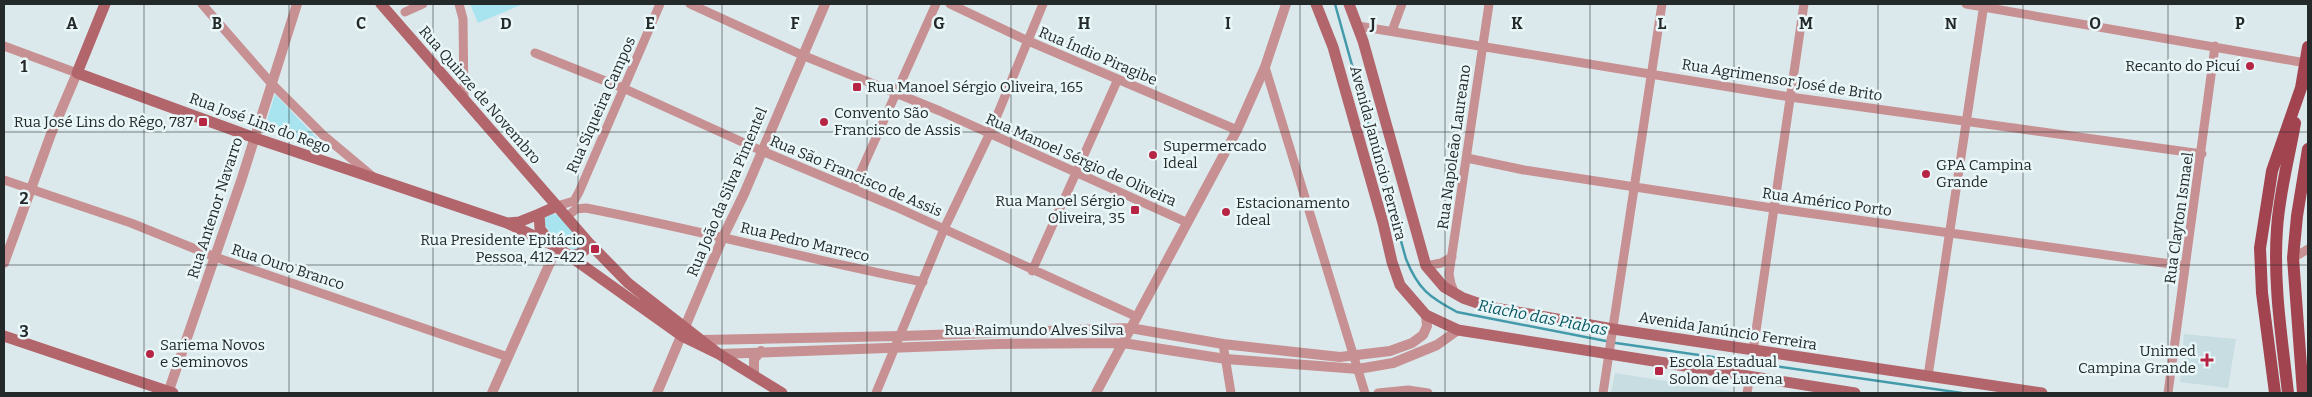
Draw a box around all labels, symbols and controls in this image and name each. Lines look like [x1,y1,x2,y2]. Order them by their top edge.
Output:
text: A [66,14,78,33]
text: B [212,14,222,33]
text: C [356,14,366,33]
text: D [500,14,512,33]
text: E [645,14,655,33]
text: F [791,14,800,33]
text: G [933,14,945,33]
text: H [1078,14,1091,33]
text: I [1225,14,1231,33]
text: J [1369,14,1376,33]
text: K [1511,14,1523,33]
text: L [1658,14,1667,33]
text: M [1799,14,1813,33]
text: N [1945,14,1957,33]
text: O [2089,14,2101,33]
text: P [2235,14,2245,33]
street label: Rua Quinze de Novembro [415,22,545,168]
street label: Rua Índio Piragibe [1036,23,1160,89]
street label: Rua Siqueira Campos [563,34,639,176]
street label: Rua Agrimensor José de Brito [1680,55,1884,105]
text: 1 [21,57,28,76]
place label: Recanto do Picuí [2125,57,2241,75]
marker: Recanto do Picuí [2244,60,2256,72]
street label: Rua Napoleão Laureano [1434,63,1474,231]
street label: Avenida Janúncio Ferreira [1346,64,1410,242]
place label: Rua Manoel Sérgio Oliveira, 165 [867,78,1083,96]
marker: Rua Manoel Sérgio Oliveira, 165 [851,81,863,93]
street label: Rua José Lins do Rego [187,89,333,157]
place label: Convento São Francisco de Assis [834,104,961,139]
street label: Rua João da Silva Pimentel [683,105,771,279]
street label: Rua Manoel Sérgio de Oliveira [983,110,1179,210]
place label: Rua José Lins do Rêgo, 787 [14,113,193,131]
marker: Rua José Lins do Rêgo, 787 [197,116,209,128]
marker: Convento São Francisco de Assis [818,116,830,128]
street label: Rua São Francisco de Assis [767,132,945,220]
street label: Rua Antenor Navarro [184,135,246,281]
place label: Supermercado Ideal [1163,137,1267,172]
marker: Supermercado Ideal [1147,149,1159,161]
street label: Rua Clayton Ismael [2161,151,2197,285]
place label: GPA Campina Grande [1936,156,2032,191]
marker: GPA Campina Grande [1920,168,1932,180]
street label: Rua Américo Porto [1761,184,1893,220]
text: 2 [19,189,29,208]
place label: Rua Manoel Sérgio Oliveira, 35 [995,192,1125,227]
place label: Estacionamento Ideal [1236,194,1350,229]
marker: Rua Manoel Sérgio Oliveira, 35 [1129,204,1141,216]
marker: Estacionamento Ideal [1220,206,1232,218]
street label: Rua Pedro Marreco [739,218,871,266]
place label: Rua Presidente Epitácio Pessoa, 412-422 [420,231,585,266]
street label: Rua Ouro Branco [229,240,347,294]
marker: Rua Presidente Epitácio Pessoa, 412-422 [589,243,601,255]
water label: Riacho das Piabas [1477,296,1610,339]
street label: Avenida Janúncio Ferreira [1638,308,1818,354]
street label: Rua Raimundo Alves Silva [944,321,1124,339]
text: 3 [19,322,29,341]
place label: Sariema Novos e Seminovos [160,336,265,371]
place label: Unimed Campina Grande [2078,342,2196,377]
marker: Sariema Novos e Seminovos [144,348,156,360]
place label: Escola Estadual Solon de Lucena [1669,353,1783,388]
marker: Unimed Campina Grande [2200,353,2214,367]
marker: Escola Estadual Solon de Lucena [1653,365,1665,377]

